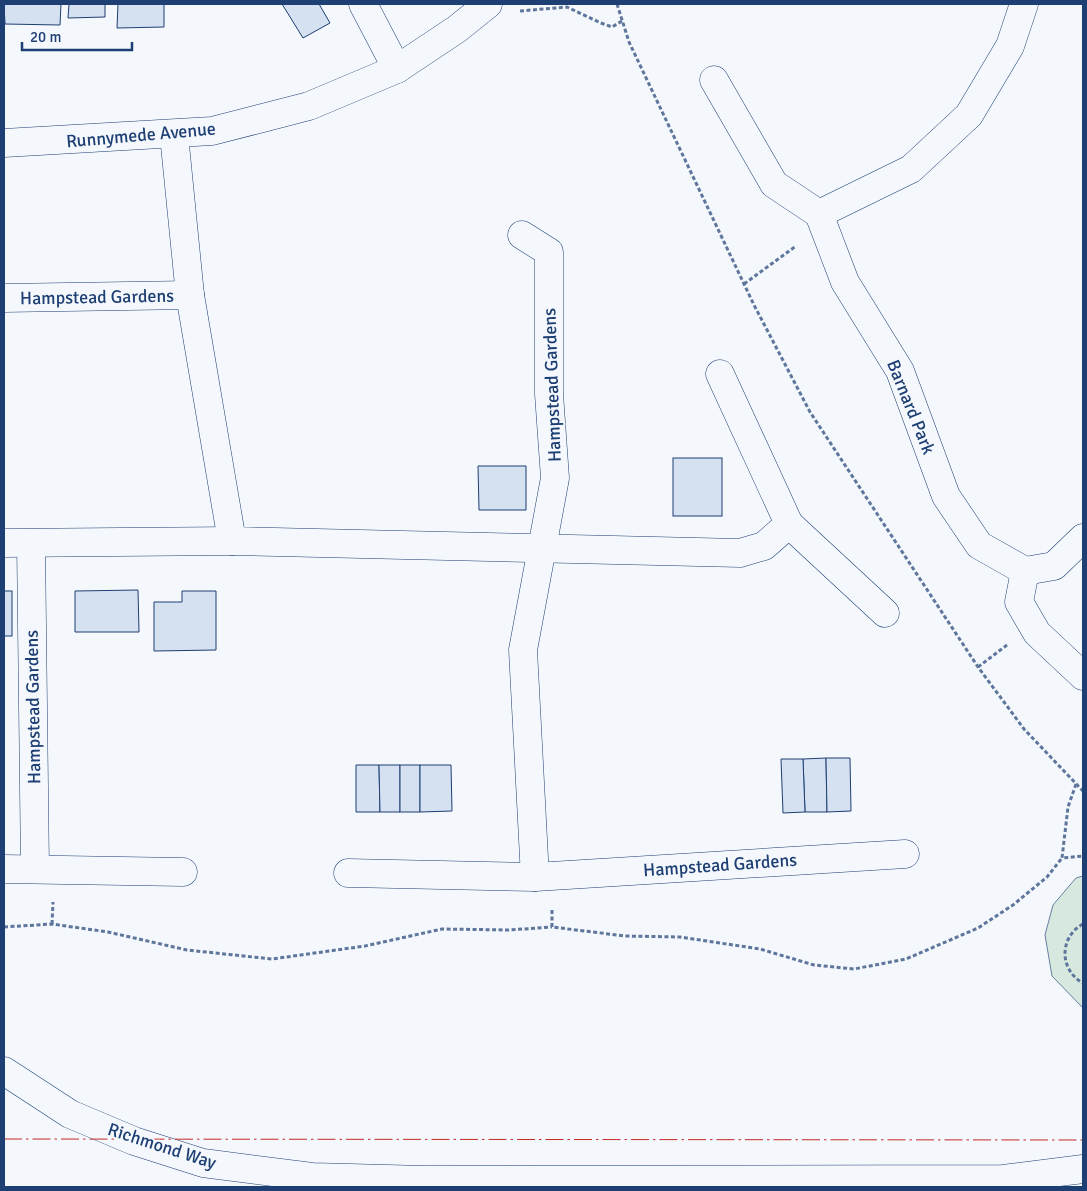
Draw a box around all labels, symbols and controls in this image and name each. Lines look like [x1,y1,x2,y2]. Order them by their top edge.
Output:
scale bar [22,20,132,52]
text: 20 m [30,28,61,46]
street label: Runnymede Avenue [65,117,217,153]
street label: Hampstead Gardens [20,285,174,309]
street label: Hampstead Gardens [538,307,566,462]
street label: Barnard Park [882,356,940,458]
street label: Hampstead Gardens [21,630,45,784]
street label: Hampstead Gardens [642,849,798,881]
street label: Richmond Way [105,1118,220,1174]

